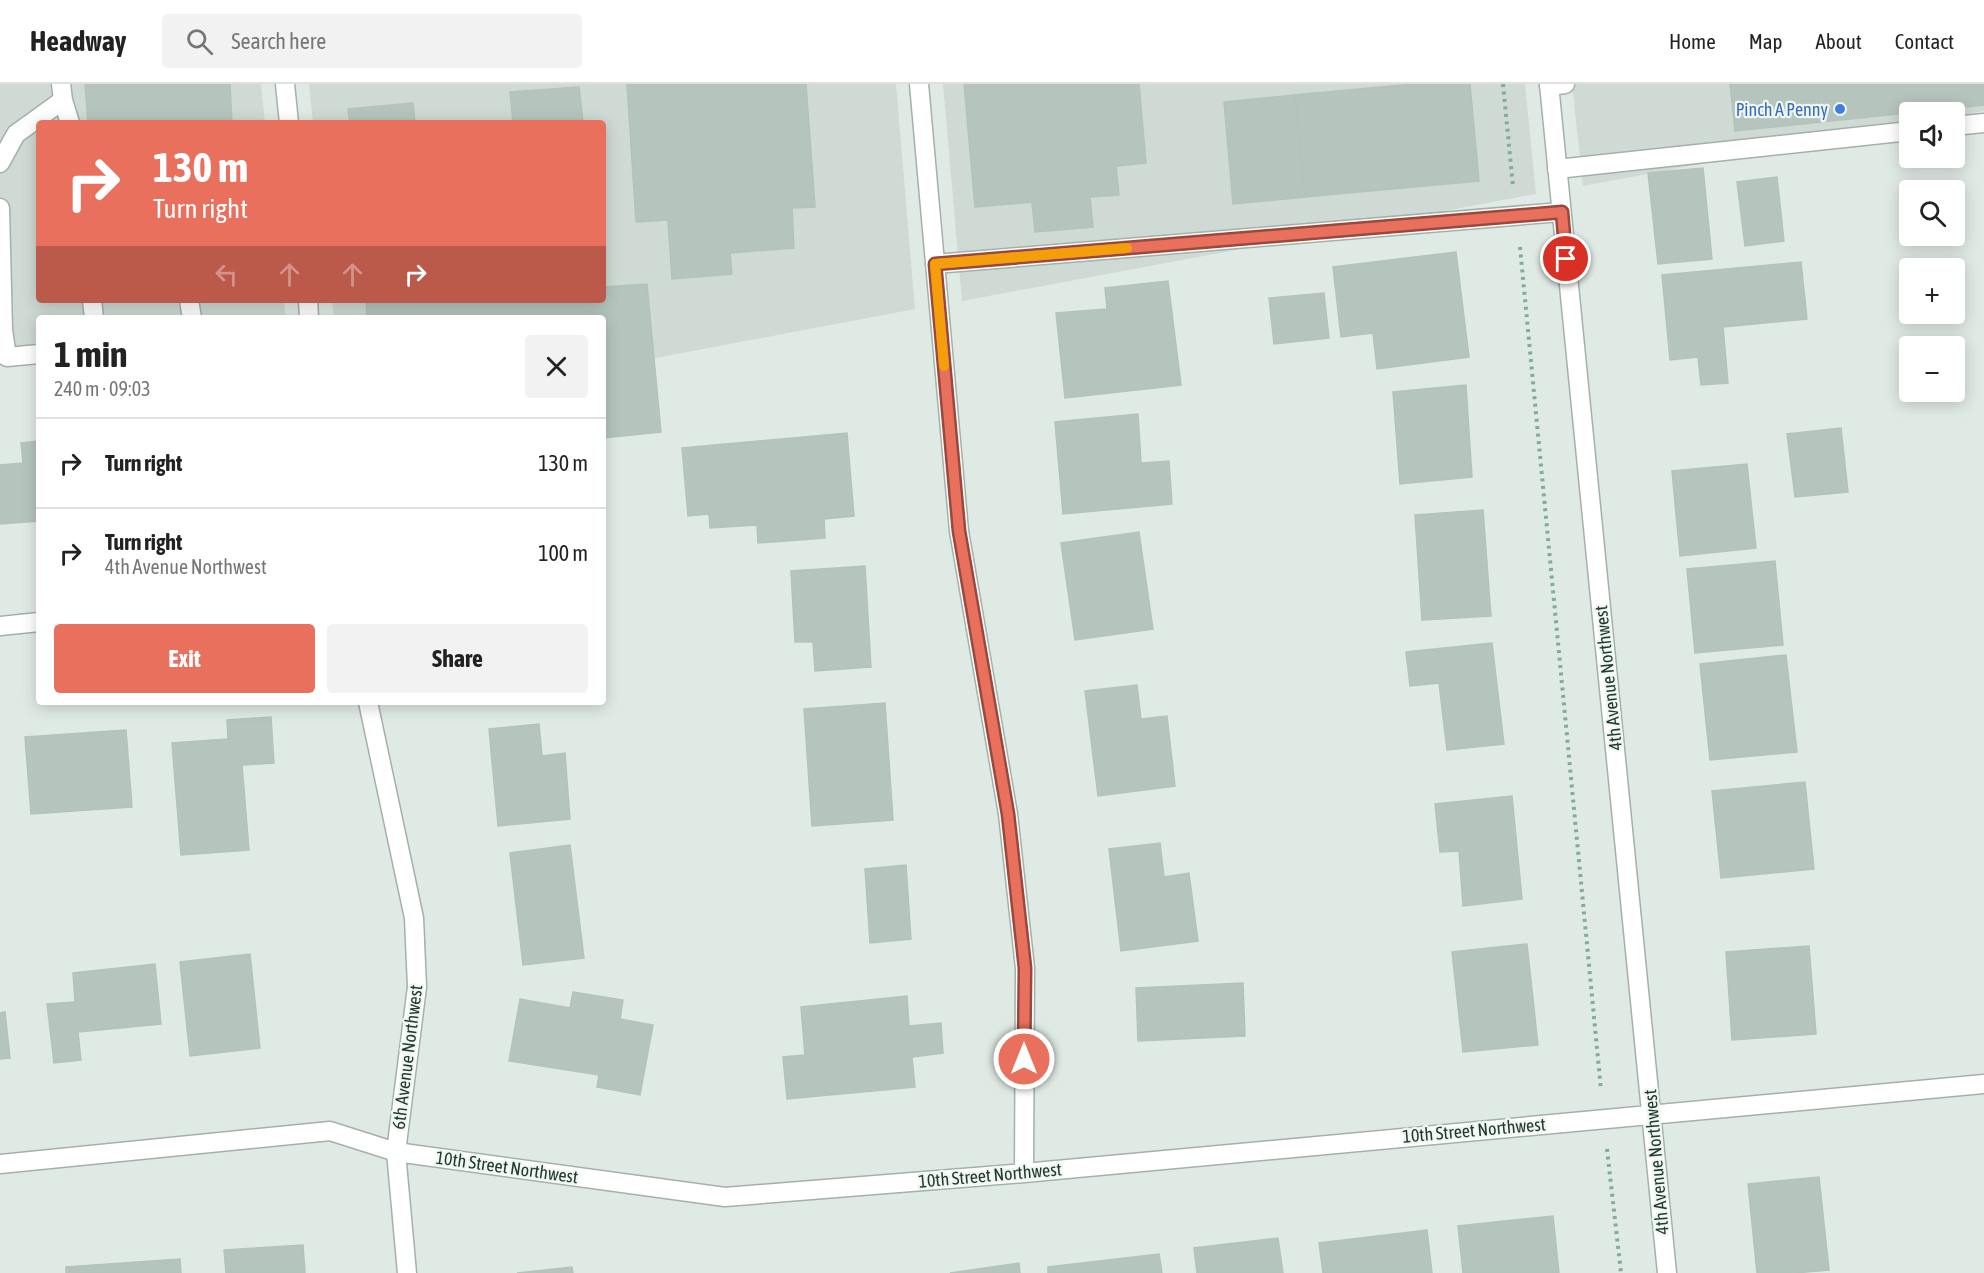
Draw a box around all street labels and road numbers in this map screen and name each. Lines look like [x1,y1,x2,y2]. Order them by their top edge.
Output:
street label: 4th Avenue Northwest [1590,605,1626,751]
street label: 6th Avenue Northwest [388,983,426,1131]
street label: 4th Avenue Northwest [1639,1089,1673,1235]
street label: 10th Street Northwest [1402,1113,1546,1147]
street label: 10th Street Northwest [434,1147,580,1187]
street label: 10th Street Northwest [918,1158,1062,1192]

